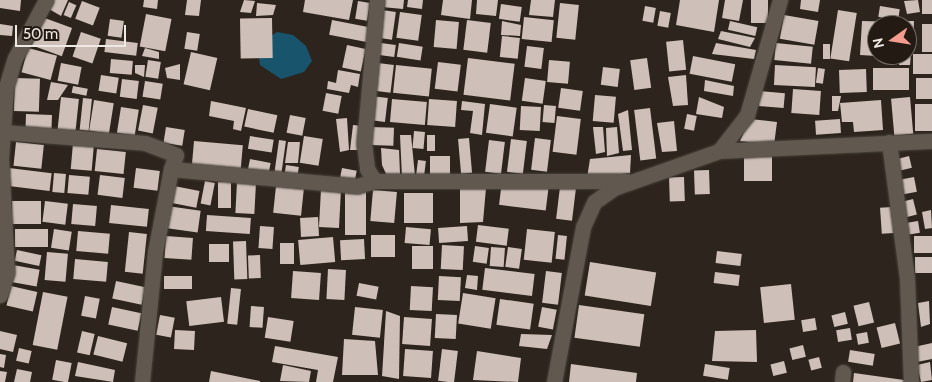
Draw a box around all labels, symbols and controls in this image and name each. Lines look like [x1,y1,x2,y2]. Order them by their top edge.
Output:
scale bar [18,15,129,47]
north arrow [867,15,917,65]
text: 50 m [23,25,58,43]
text: N [868,36,888,50]

